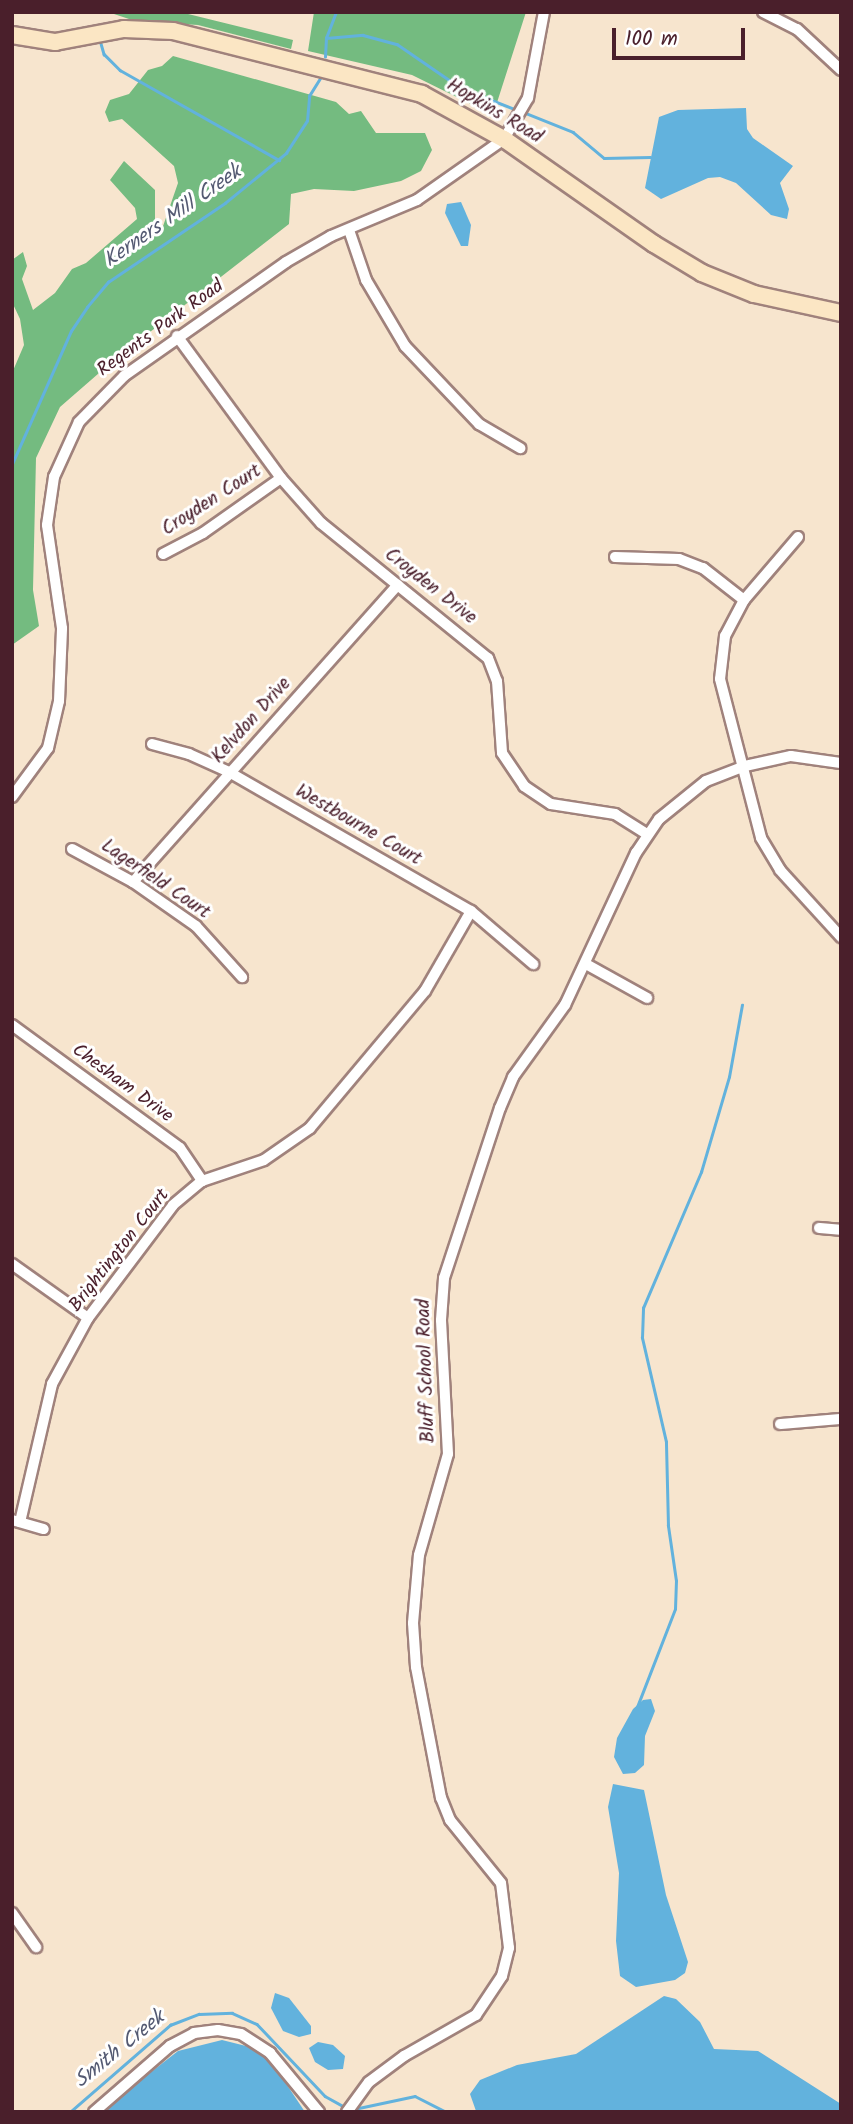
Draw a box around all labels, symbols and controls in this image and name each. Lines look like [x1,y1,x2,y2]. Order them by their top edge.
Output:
scale bar [615,14,748,58]
text: 100 m [625,23,678,56]
street label: Hopkins Road [442,74,546,150]
water label: Kerners Mill Creek [99,160,247,274]
street label: Regents Park Road [93,276,229,382]
street label: Croyden Court [158,460,266,542]
street label: Croyden Drive [379,544,481,630]
street label: Kelvdon Drive [207,673,297,769]
street label: Westbourne Court [291,781,425,871]
street label: Lagerfield Court [96,835,214,925]
street label: Chesham Drive [67,1040,177,1128]
street label: Brightington Court [65,1185,175,1317]
street label: Bluff School Road [413,1299,441,1443]
water label: Smith Creek [70,2006,170,2094]

